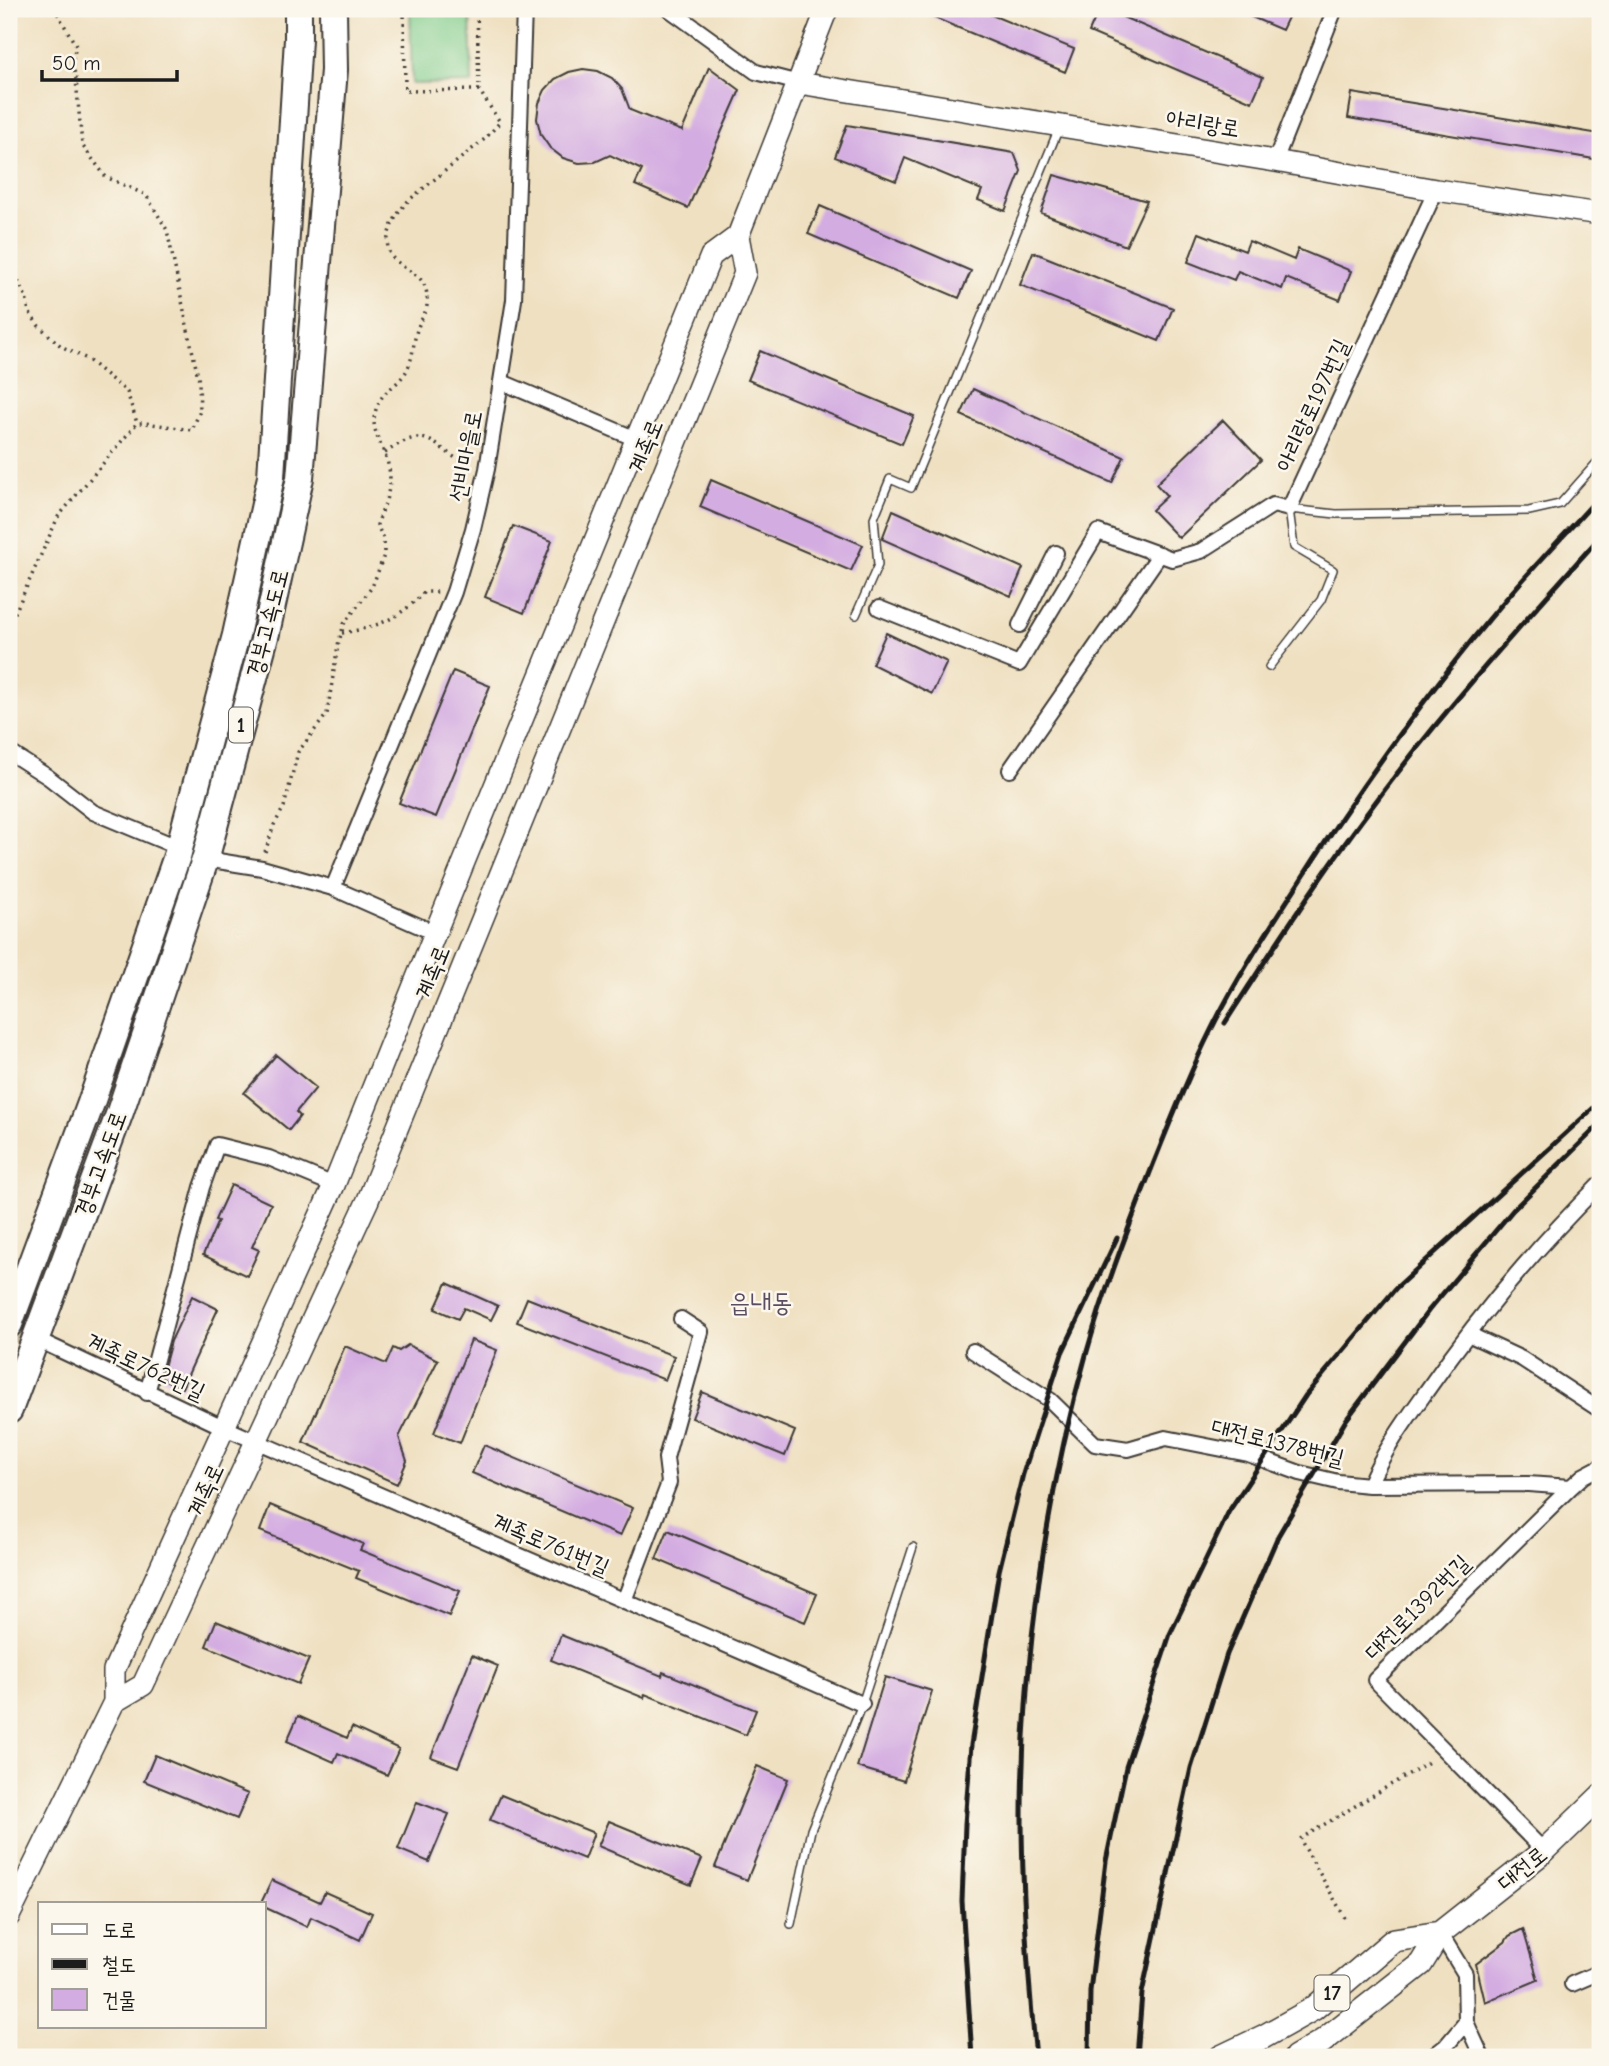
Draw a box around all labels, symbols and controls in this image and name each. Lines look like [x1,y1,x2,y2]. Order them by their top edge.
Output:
scale bar [42,38,177,82]
text: 50 m [52,51,101,75]
street label: 아리랑로 [1164,104,1242,143]
street label: 아리랑로197번길 [1270,335,1355,476]
street label: 선비마을로 [443,408,488,504]
street label: 계족로 [623,415,668,477]
street label: 경부고속도로 [241,566,294,680]
road number: 1 [229,708,253,742]
street label: 계족로 [410,941,455,1003]
street label: 경부고속도로 [69,1107,132,1221]
district label: 읍내동 [730,1288,792,1318]
street label: 계족로762번길 [82,1327,209,1406]
street label: 대전로1378번길 [1209,1413,1347,1472]
street label: 계족로 [181,1459,229,1521]
street label: 계족로761번길 [488,1508,614,1581]
street label: 대전로1392번길 [1359,1549,1476,1666]
street label: 대전로 [1492,1840,1552,1896]
legend [38,1902,266,2028]
text: 도로 [102,1918,136,1942]
text: 철도 [102,1953,136,1977]
road number: 17 [1314,1976,1350,2010]
text: 건물 [102,1988,136,2012]

